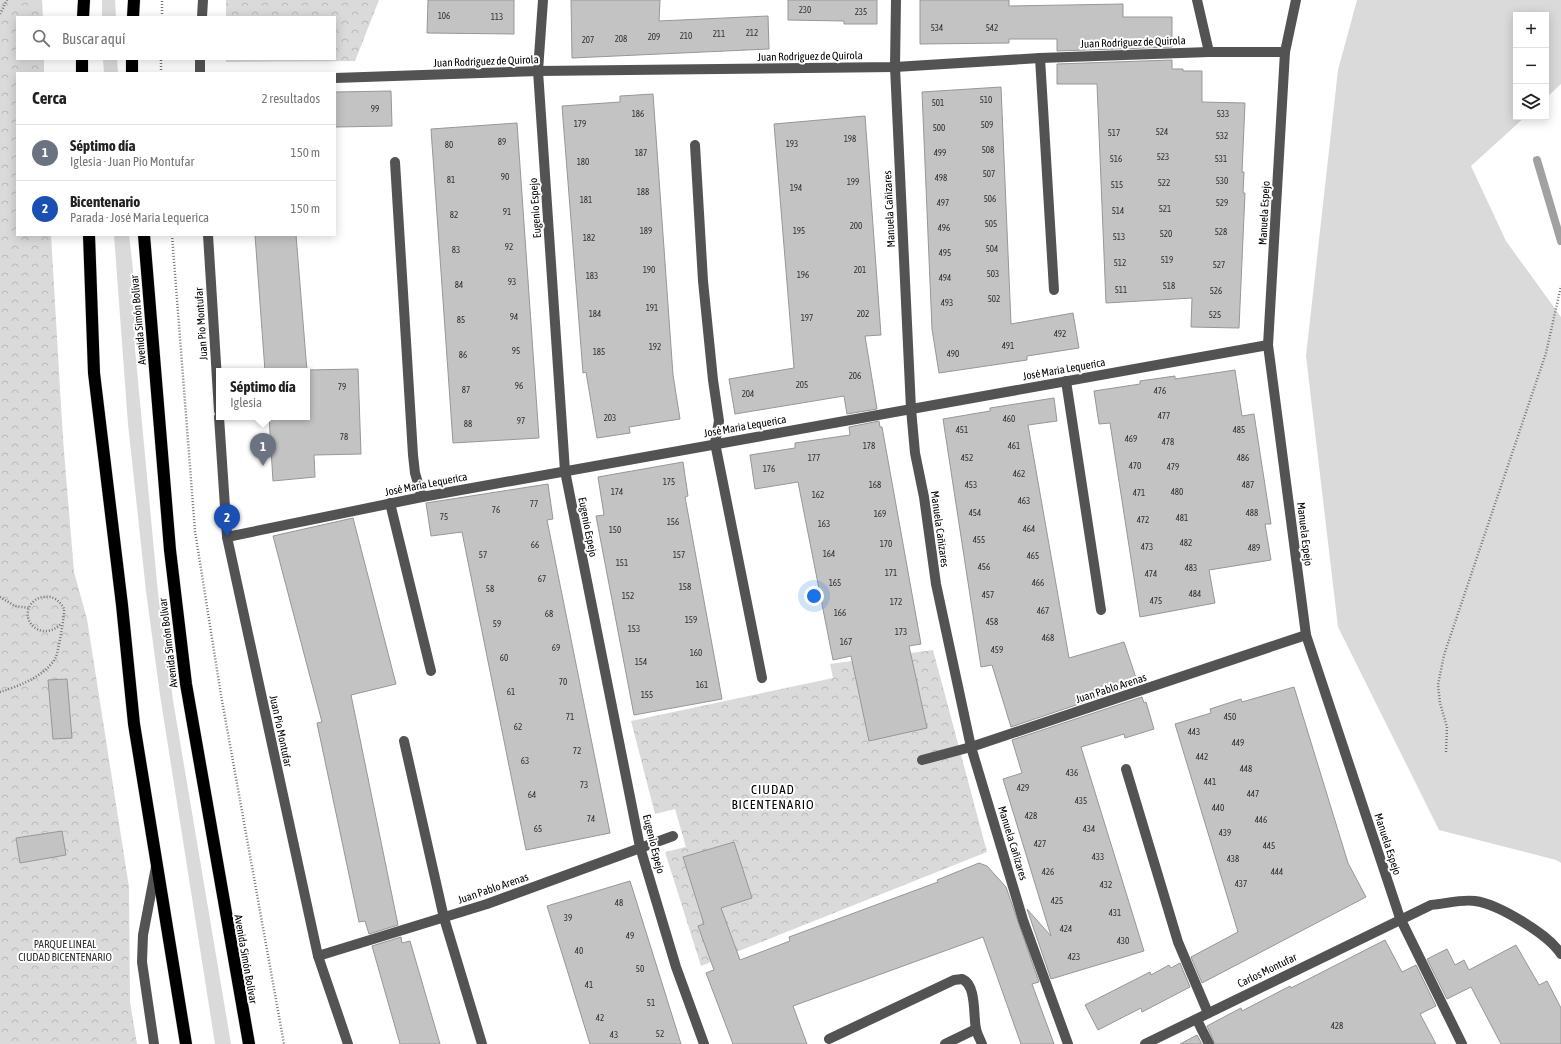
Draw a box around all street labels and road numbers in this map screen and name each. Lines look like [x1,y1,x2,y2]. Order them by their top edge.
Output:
street label: Juan Rodriguez de Quirola [1080,34,1186,50]
street label: Juan Rodriguez de Quirola [757,49,863,63]
street label: Juan Rodriguez de Quirola [433,53,539,69]
street label: Manuela Cañizares [881,170,897,248]
street label: Eugenio Espejo [527,177,543,239]
street label: Manuela Espejo [1256,181,1272,245]
street label: Avenida Simón Bolívar [128,274,148,365]
street label: Juan Pio Montufar [192,286,210,361]
street label: José Maria Lequerica [1022,356,1106,382]
street label: José Maria Lequerica [703,413,787,439]
street label: José Maria Lequerica [384,470,468,498]
street label: Manuela Cañizares [929,490,951,568]
street label: Eugenio Espejo [576,496,600,558]
street label: Manuela Espejo [1295,501,1315,567]
street label: Avenida Simón Bolívar [156,597,179,688]
street label: Juan Pablo Arenas [1074,671,1148,705]
street label: Juan Pio Montufar [268,694,295,769]
street label: Manuela Cañizares [996,805,1030,882]
street label: Manuela Espejo [1372,812,1404,876]
street label: Eugenio Espejo [641,813,667,875]
street label: Juan Pablo Arenas [456,870,530,906]
street label: Avenida Simón Bolívar [232,914,260,1005]
street label: Carlos Montufar [1235,950,1299,990]

